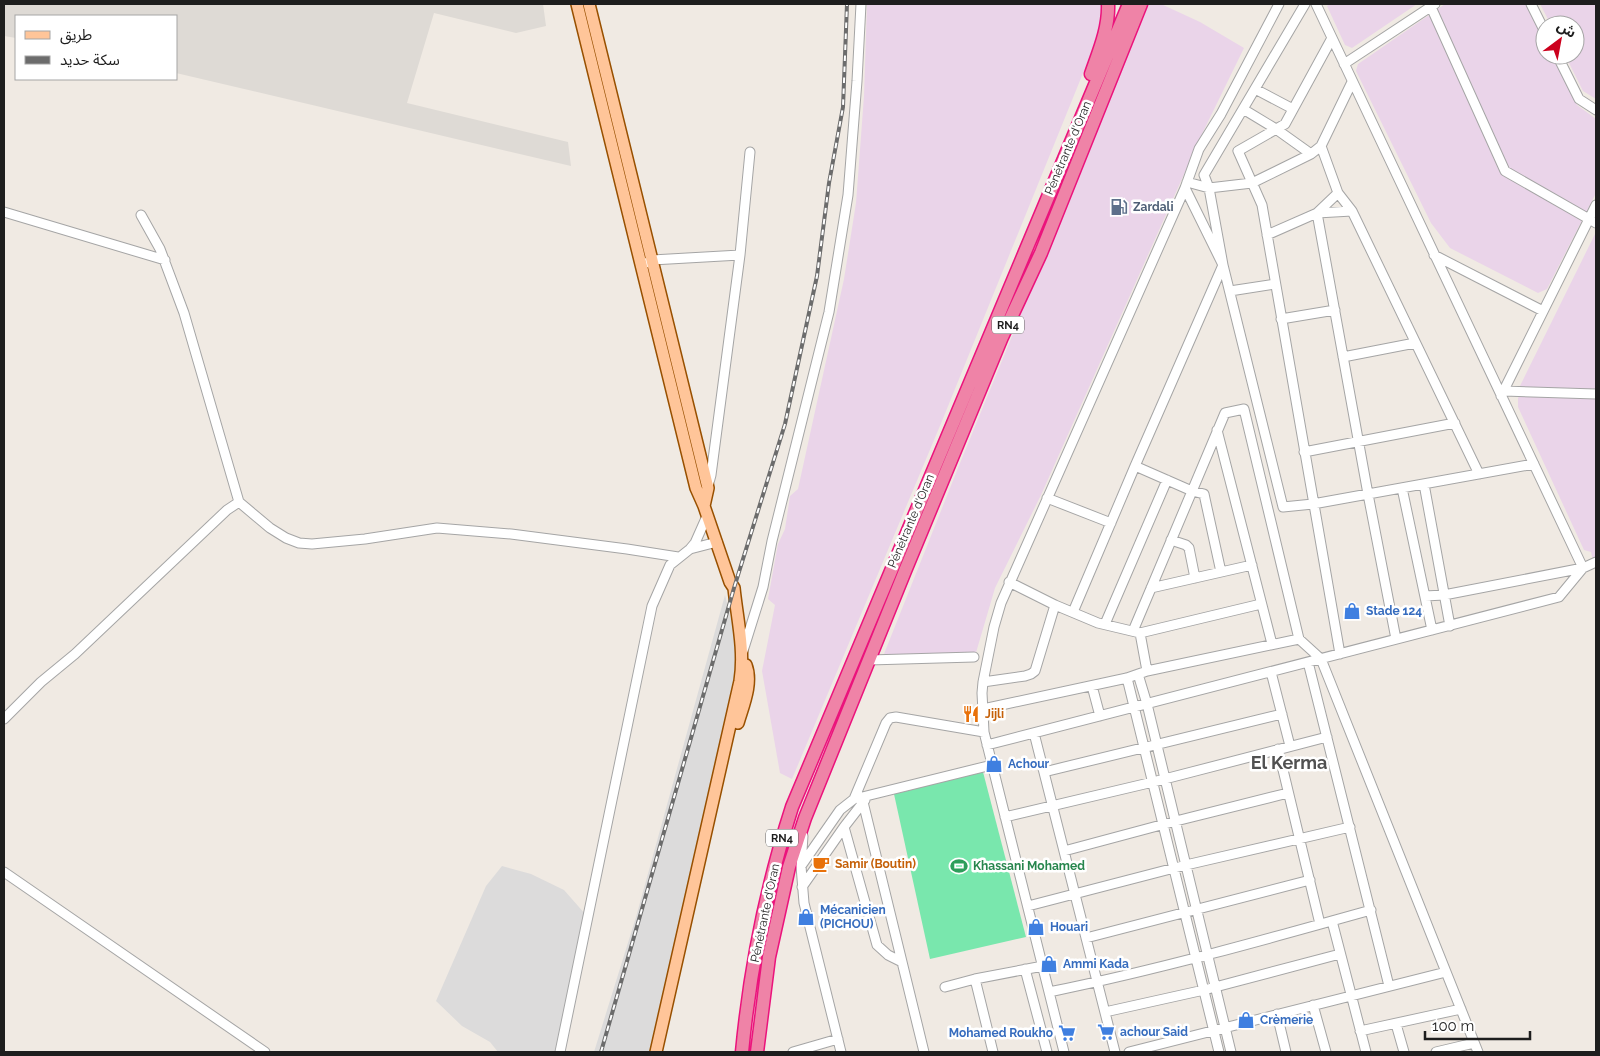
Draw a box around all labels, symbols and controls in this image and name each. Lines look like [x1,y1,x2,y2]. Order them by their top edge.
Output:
legend [15,15,178,80]
north arrow [1535,15,1585,65]
text: ش [1555,17,1579,41]
text: طريق [60,26,92,45]
text: سكة حديد [60,51,120,69]
street label: Pénétrante d'Oran [1042,99,1094,197]
fuel station icon: Zardali [1109,197,1129,217]
place label: Zardali [1133,200,1173,214]
road number: RN4 [992,316,1024,334]
street label: Pénétrante d'Oran [885,472,937,570]
shop icon: Stade 124 [1342,601,1362,621]
place label: Stade 124 [1366,604,1422,618]
restaurant icon: Jijli [961,704,981,724]
place label: Jijli [985,707,1004,721]
district label: El Kerma [1251,752,1327,773]
shop icon: Achour [984,754,1004,774]
place label: Achour [1008,757,1050,771]
road number: RN4 [766,830,798,846]
cafe icon: Samir (Boutin) [811,854,831,874]
sports icon: Khassani Mohamed [949,856,969,876]
place label: Samir (Boutin) [835,857,916,871]
place label: Khassani Mohamed [973,859,1085,873]
street label: Pénétrante d'Oran [748,862,782,964]
place label: Mécanicien (PICHOU) [820,903,886,931]
shop icon: Mécanicien (PICHOU) [796,907,816,927]
shop icon: Houari [1026,917,1046,937]
place label: Houari [1050,920,1088,934]
shop icon: Ammi Kada [1039,954,1059,974]
place label: Ammi Kada [1063,957,1129,971]
scale bar [1425,1008,1530,1040]
shop icon: Crèmerie [1236,1010,1256,1030]
place label: Crèmerie [1260,1013,1313,1027]
text: 100 m [1432,1017,1474,1035]
supermarket icon: achour Said [1096,1022,1116,1042]
supermarket icon: Mohamed Roukho [1057,1023,1077,1043]
place label: achour Said [1120,1025,1188,1039]
place label: Mohamed Roukho [949,1026,1053,1040]

